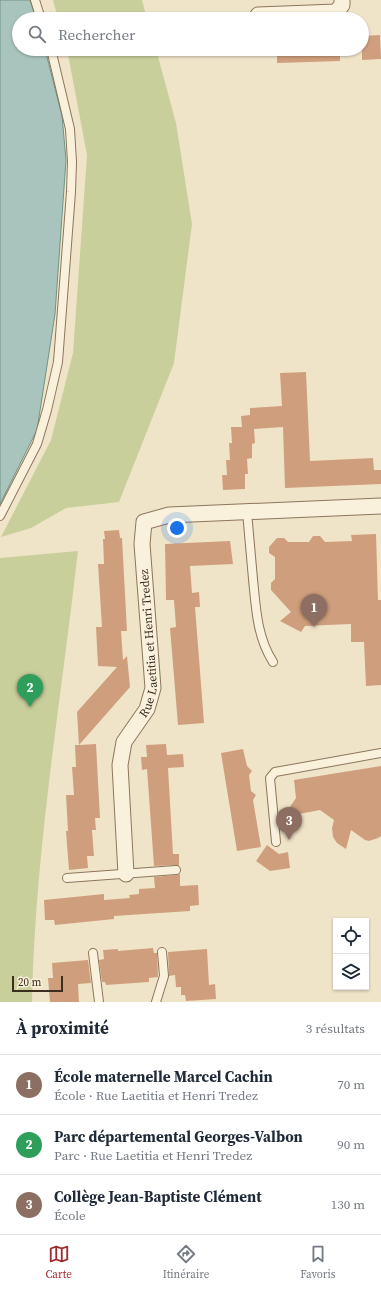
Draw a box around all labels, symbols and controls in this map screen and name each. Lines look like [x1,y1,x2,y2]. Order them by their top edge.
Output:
search box [12,12,369,56]
icon: search [26,23,48,45]
text: Rechercher [58,24,135,45]
your location [167,518,187,538]
street label: Rue Laetitia et Henri Tredez [135,568,161,721]
pin: 1 [301,594,327,627]
pin: 2 [17,674,43,707]
pin: 3 [276,807,302,840]
map controls [333,918,369,990]
button: locate [333,918,369,954]
button: layers [333,954,369,990]
scale bar [12,974,63,993]
text: 20 m [18,975,41,990]
text: À proximité [16,1016,109,1040]
text: 3 résultats [306,1020,365,1037]
text: École maternelle Marcel Cachin [54,1066,273,1087]
text: 1 [25,1076,33,1093]
text: 70 m [337,1076,365,1093]
text: École · Rue Laetitia et Henri Tredez [54,1087,258,1104]
text: Parc départemental Georges-Valbon [54,1126,303,1147]
text: 2 [25,1136,33,1153]
text: 90 m [337,1136,365,1153]
text: Parc · Rue Laetitia et Henri Tredez [54,1147,252,1164]
text: Collège Jean-Baptiste Clément [54,1186,262,1207]
text: 3 [25,1196,33,1213]
text: 130 m [331,1196,365,1213]
text: École [54,1207,86,1224]
tab: Carte [45,1243,72,1282]
tab: Itinéraire [163,1243,209,1282]
tab: Favoris [300,1243,336,1282]

